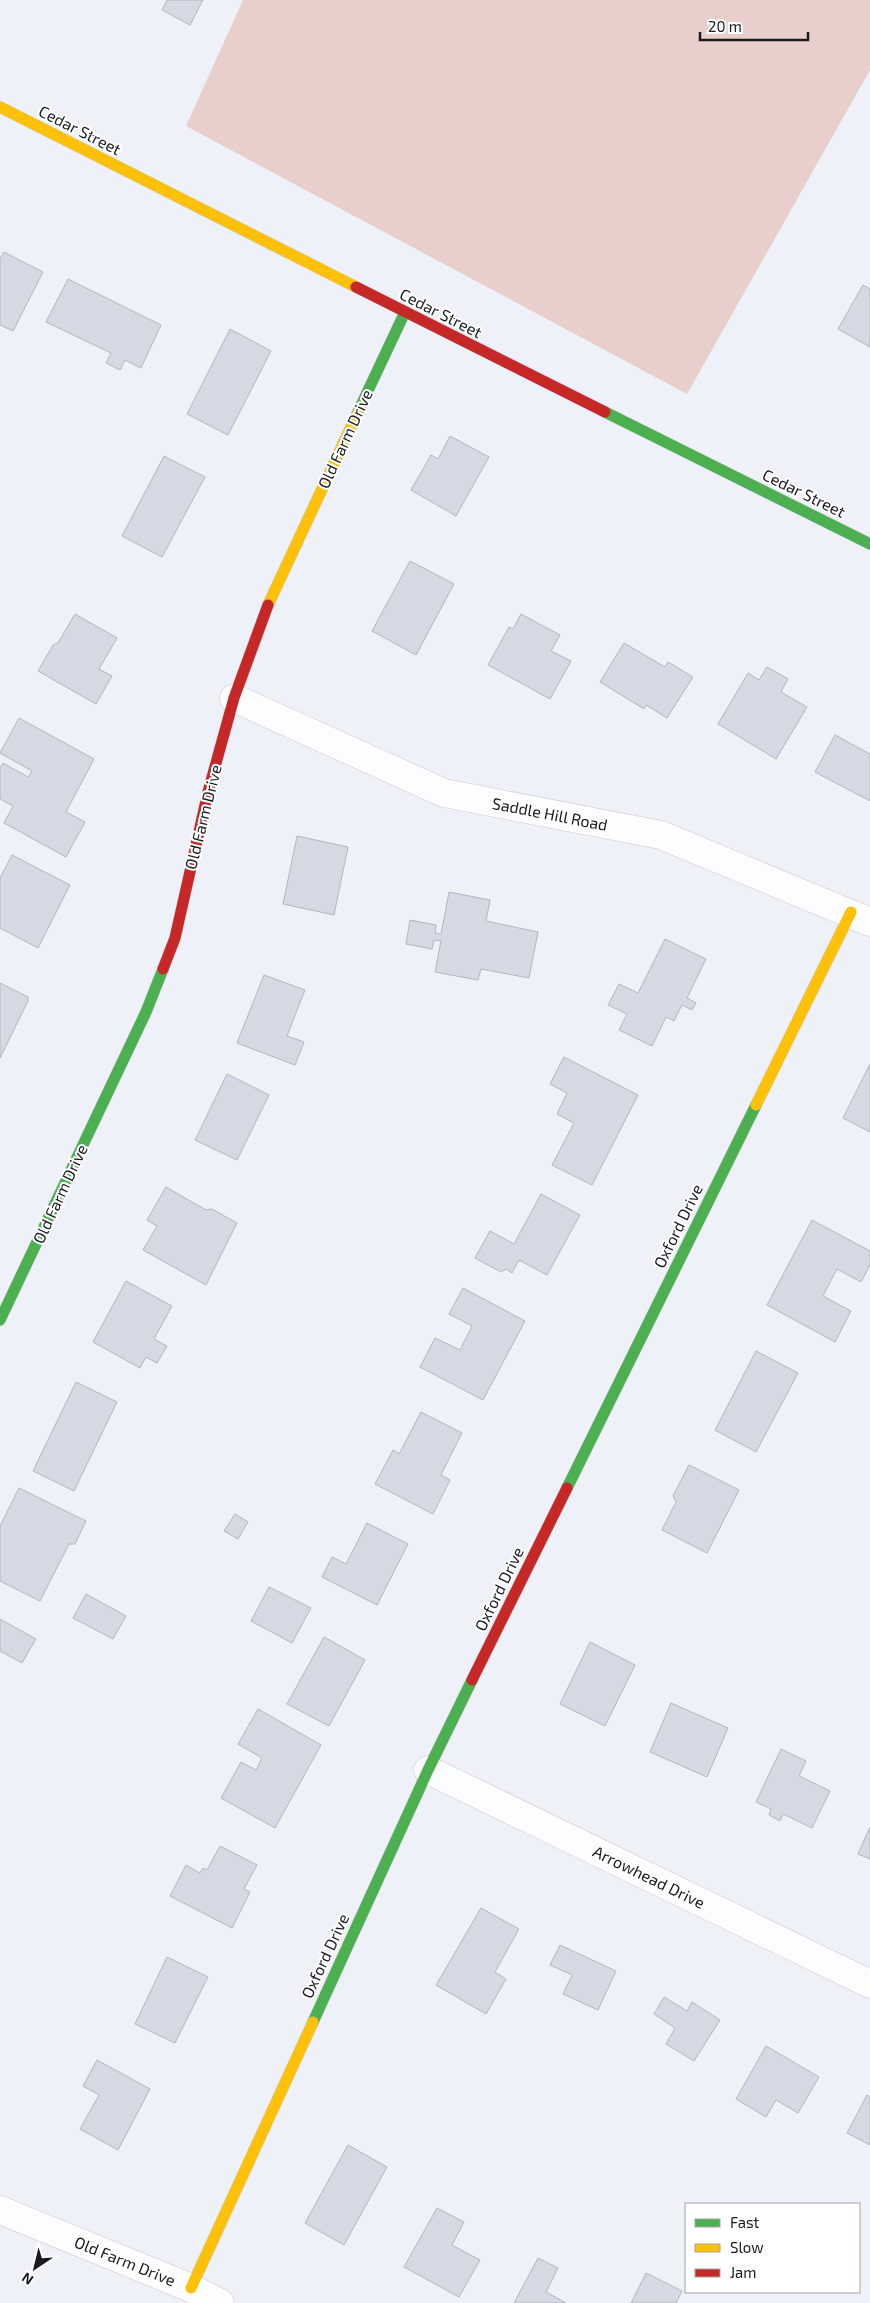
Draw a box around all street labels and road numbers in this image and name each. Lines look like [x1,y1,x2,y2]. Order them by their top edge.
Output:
street label: Cedar Street [36,101,125,158]
street label: Cedar Street [397,284,486,341]
street label: Old Farm Drive [313,386,376,491]
street label: Cedar Street [760,464,849,521]
street label: Old Farm Drive [180,763,225,871]
street label: Saddle Hill Road [491,793,609,834]
street label: Old Farm Drive [28,1141,91,1246]
street label: Oxford Drive [649,1181,706,1271]
street label: Oxford Drive [470,1544,527,1634]
street label: Arrowhead Drive [590,1841,708,1912]
street label: Oxford Drive [297,1910,352,2001]
street label: Old Farm Drive [72,2232,178,2289]

